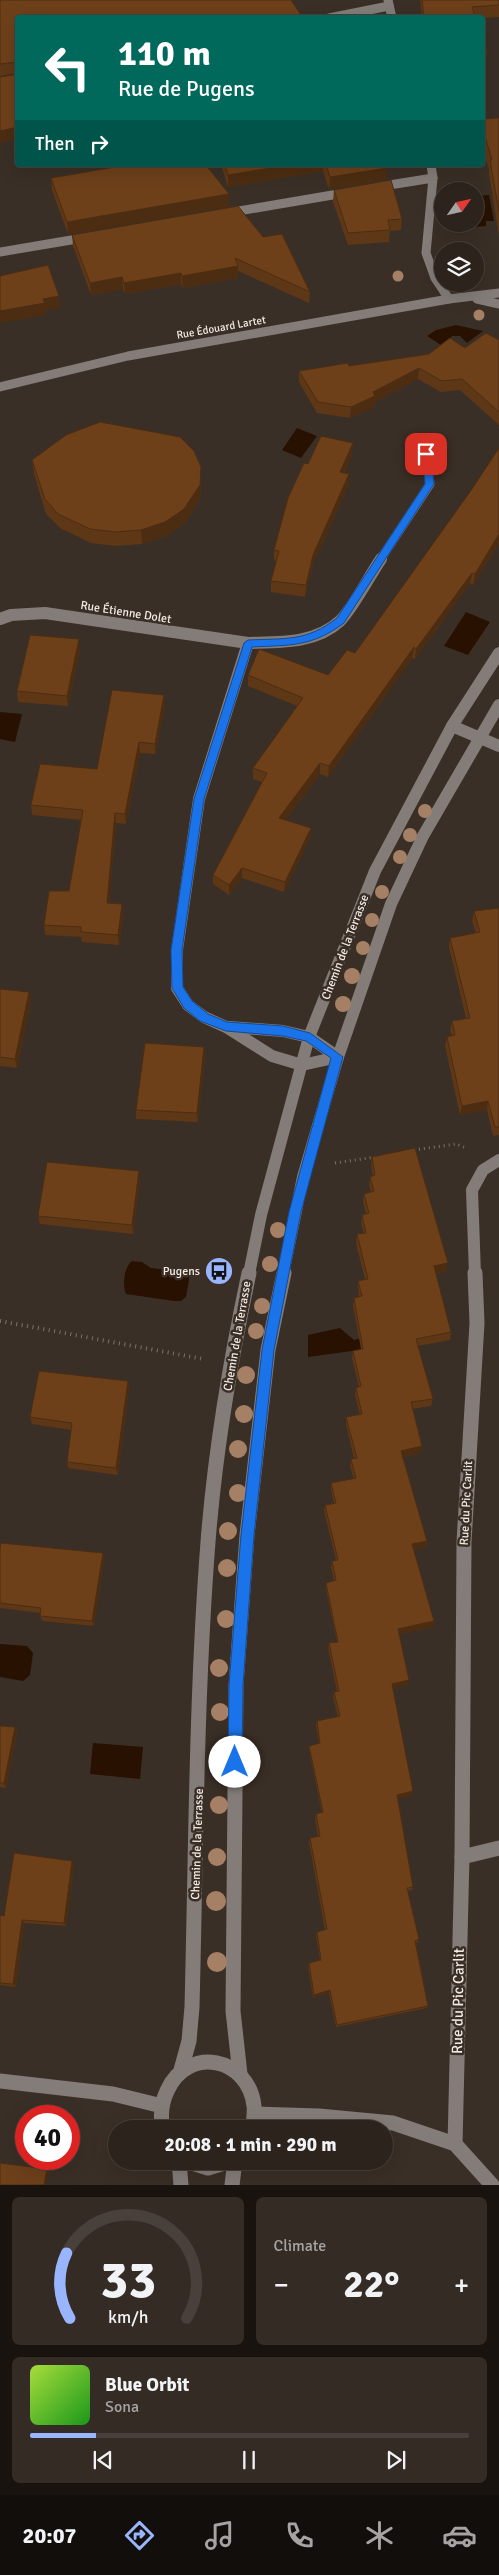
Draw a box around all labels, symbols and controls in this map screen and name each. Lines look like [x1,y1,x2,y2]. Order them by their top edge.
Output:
text: 110 m [118,32,211,75]
icon: left [35,35,100,100]
text: Rue de Pugens [118,75,255,102]
icon: right [85,130,113,158]
text: Then [35,132,75,156]
north arrow [434,182,484,232]
map controls [434,182,484,292]
button: layers [434,242,484,292]
street label: Rue Édouard Lartet [175,312,267,342]
pin [405,433,447,475]
icon: arrive [412,440,440,468]
street label: Rue Étienne Dolet [79,598,172,627]
street label: Chemin de la Terrasse [319,893,372,1002]
bus stop icon: Pugens [204,1256,234,1286]
place label: Pugens [163,1264,200,1279]
street label: Chemin de la Terrasse [220,1280,255,1392]
street label: Rue du Pic Carlit [457,1460,476,1546]
position arrow [208,1735,260,1787]
street label: Chemin de la Terrasse [188,1788,207,1900]
street label: Rue du Pic Carlit [448,1948,468,2054]
speed limit sign: 40 [15,2105,80,2170]
text: 20:08 · 1 min · 290 m [164,2133,337,2157]
text: Climate [274,2236,326,2256]
text: 33 [100,2248,156,2312]
text: 22° [343,2261,399,2308]
text: − [274,2268,289,2302]
text: + [454,2268,469,2302]
text: km/h [108,2306,148,2328]
text: Blue Orbit [105,2373,189,2397]
text: Sona [105,2397,139,2417]
icon: previous [89,2446,117,2474]
icon: pause [235,2446,263,2474]
icon: next [382,2446,410,2474]
icon: directions [122,2518,157,2553]
icon: music [202,2518,237,2553]
icon: phone [282,2518,317,2553]
icon: climate [362,2518,397,2553]
icon: car [442,2518,477,2553]
text: 20:07 [23,2522,77,2549]

